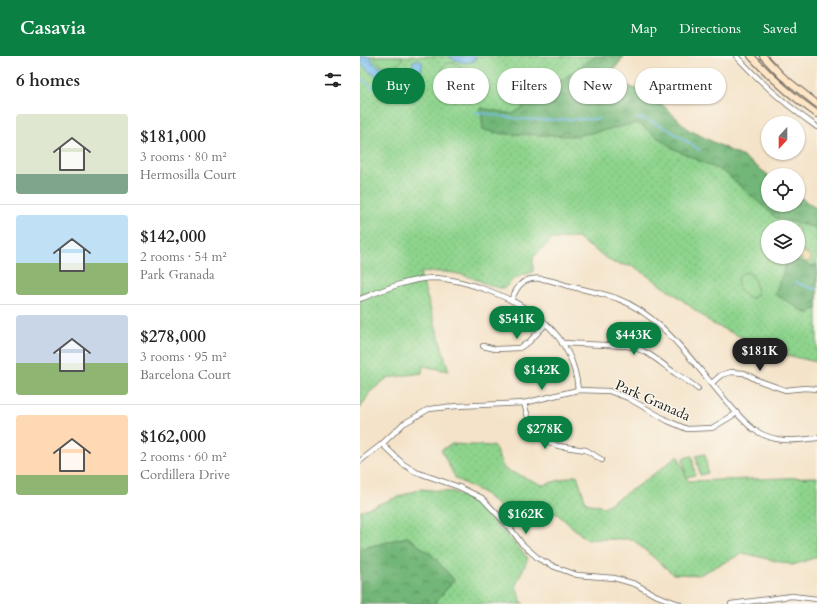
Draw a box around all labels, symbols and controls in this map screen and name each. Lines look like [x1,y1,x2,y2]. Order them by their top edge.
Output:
text: Casavia [20,15,86,41]
text: Map [631,19,657,38]
text: Directions [679,19,741,38]
text: Saved [763,19,797,38]
chip: Buy [372,68,425,104]
chip: Rent [433,68,489,104]
chip: Filters [497,68,561,104]
chip: New [569,68,627,104]
chip: Apartment [635,68,726,104]
text: 6 homes [16,69,80,92]
icon: filters [322,69,344,91]
north arrow [761,116,805,160]
map controls [761,116,805,264]
text: $181,000 [140,125,206,148]
icon: home [48,130,96,178]
text: 3 rooms · 80 m² [140,148,227,166]
text: Hermosilla Court [140,166,236,184]
button: locate [761,168,805,212]
button: layers [761,220,805,264]
text: $142,000 [140,225,206,248]
icon: home [48,231,96,279]
text: 2 rooms · 54 m² [140,248,227,266]
text: Park Granada [140,266,215,284]
pin: $541K [489,306,545,340]
text: $541K [498,310,536,328]
pin: $443K [606,322,662,356]
text: $278,000 [140,325,206,348]
text: $443K [615,326,653,344]
icon: home [48,331,96,379]
pin: $181K [732,338,788,372]
text: $181K [741,342,779,360]
text: 3 rooms · 95 m² [140,348,227,366]
pin: $142K [514,357,570,391]
text: $142K [523,361,561,379]
text: Barcelona Court [140,366,231,384]
street label: Park Granada [612,375,693,425]
pin: $278K [517,416,573,450]
text: $278K [526,420,564,438]
text: $162,000 [140,425,206,448]
icon: home [48,431,96,479]
text: 2 rooms · 60 m² [140,448,227,466]
text: Cordillera Drive [140,466,230,484]
pin: $162K [498,501,554,535]
text: $162K [507,505,545,523]

